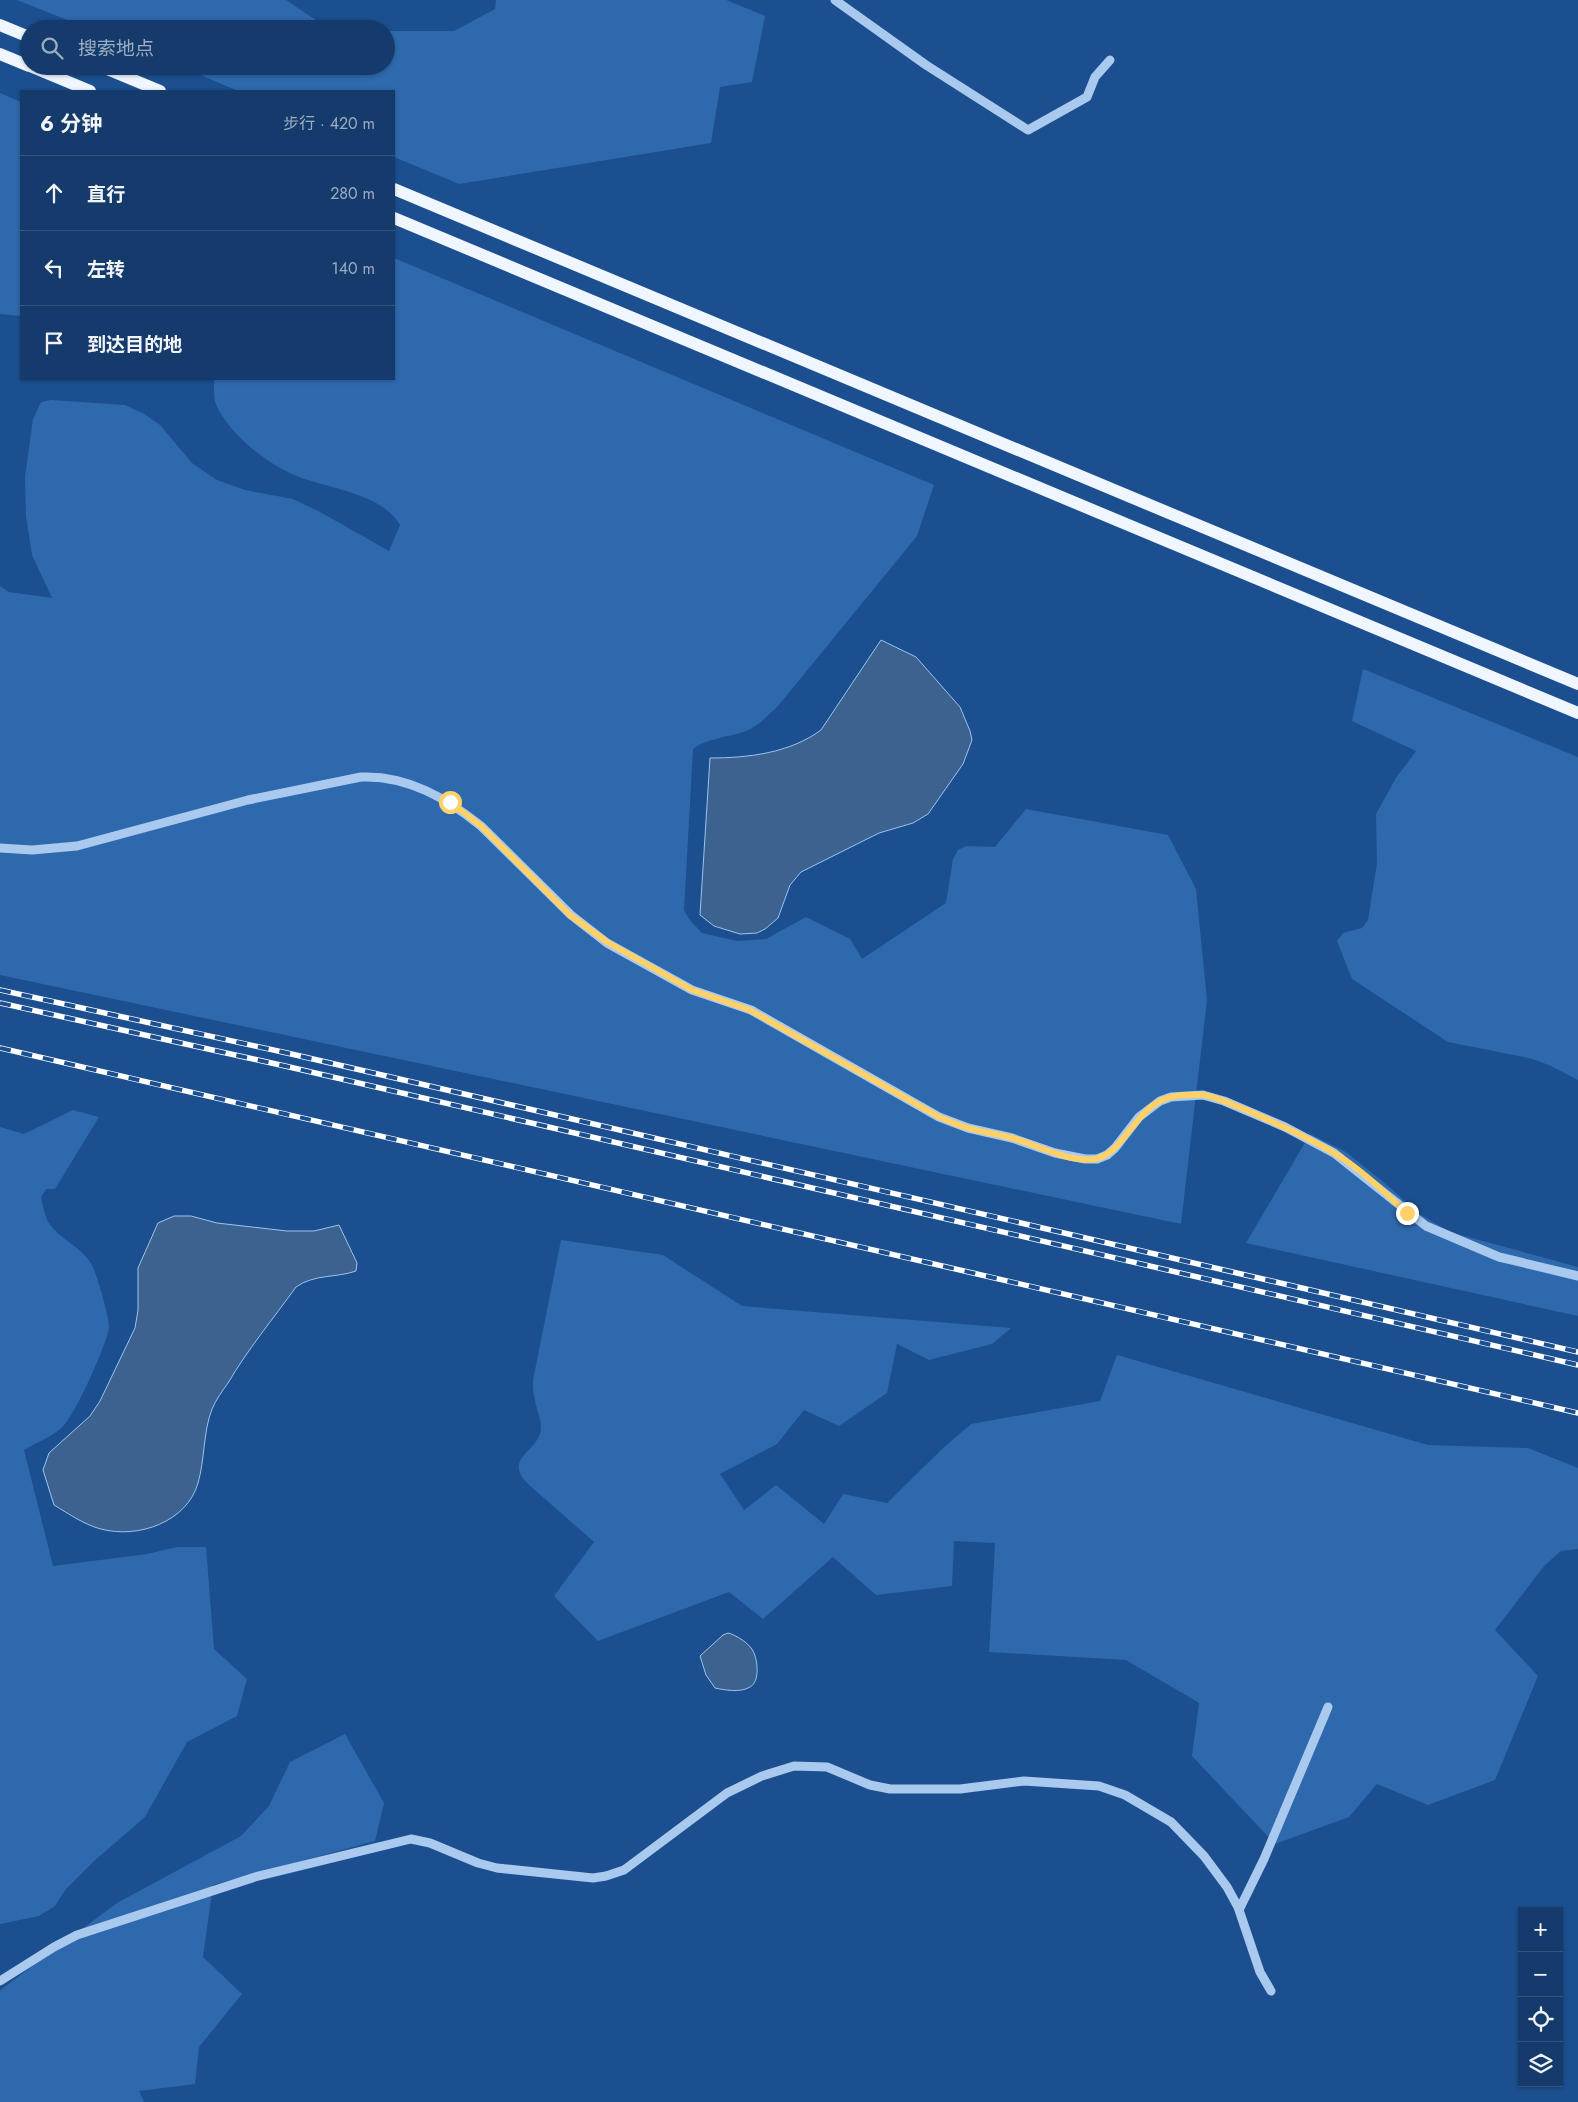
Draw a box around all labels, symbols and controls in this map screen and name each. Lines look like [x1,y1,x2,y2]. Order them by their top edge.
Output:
search box [20,20,395,75]
icon: search [38,34,66,62]
text: 搜索地点 [78,35,154,62]
text: 6 分钟 [40,109,102,139]
text: 步行 · 420 m [283,112,375,135]
icon: ahead [40,179,68,207]
text: 直行 [87,181,125,208]
text: 280 m [330,182,375,205]
icon: left [40,254,68,282]
text: 左转 [87,256,125,283]
text: 140 m [332,257,375,280]
icon: arrive [40,329,68,357]
text: 到达目的地 [87,331,182,358]
route start [439,791,462,814]
route end [1396,1202,1419,1225]
map controls [1518,1907,1563,2087]
button: + [1518,1907,1563,1952]
button: − [1518,1952,1563,1997]
button: locate [1518,1997,1563,2042]
button: layers [1518,2042,1563,2087]

